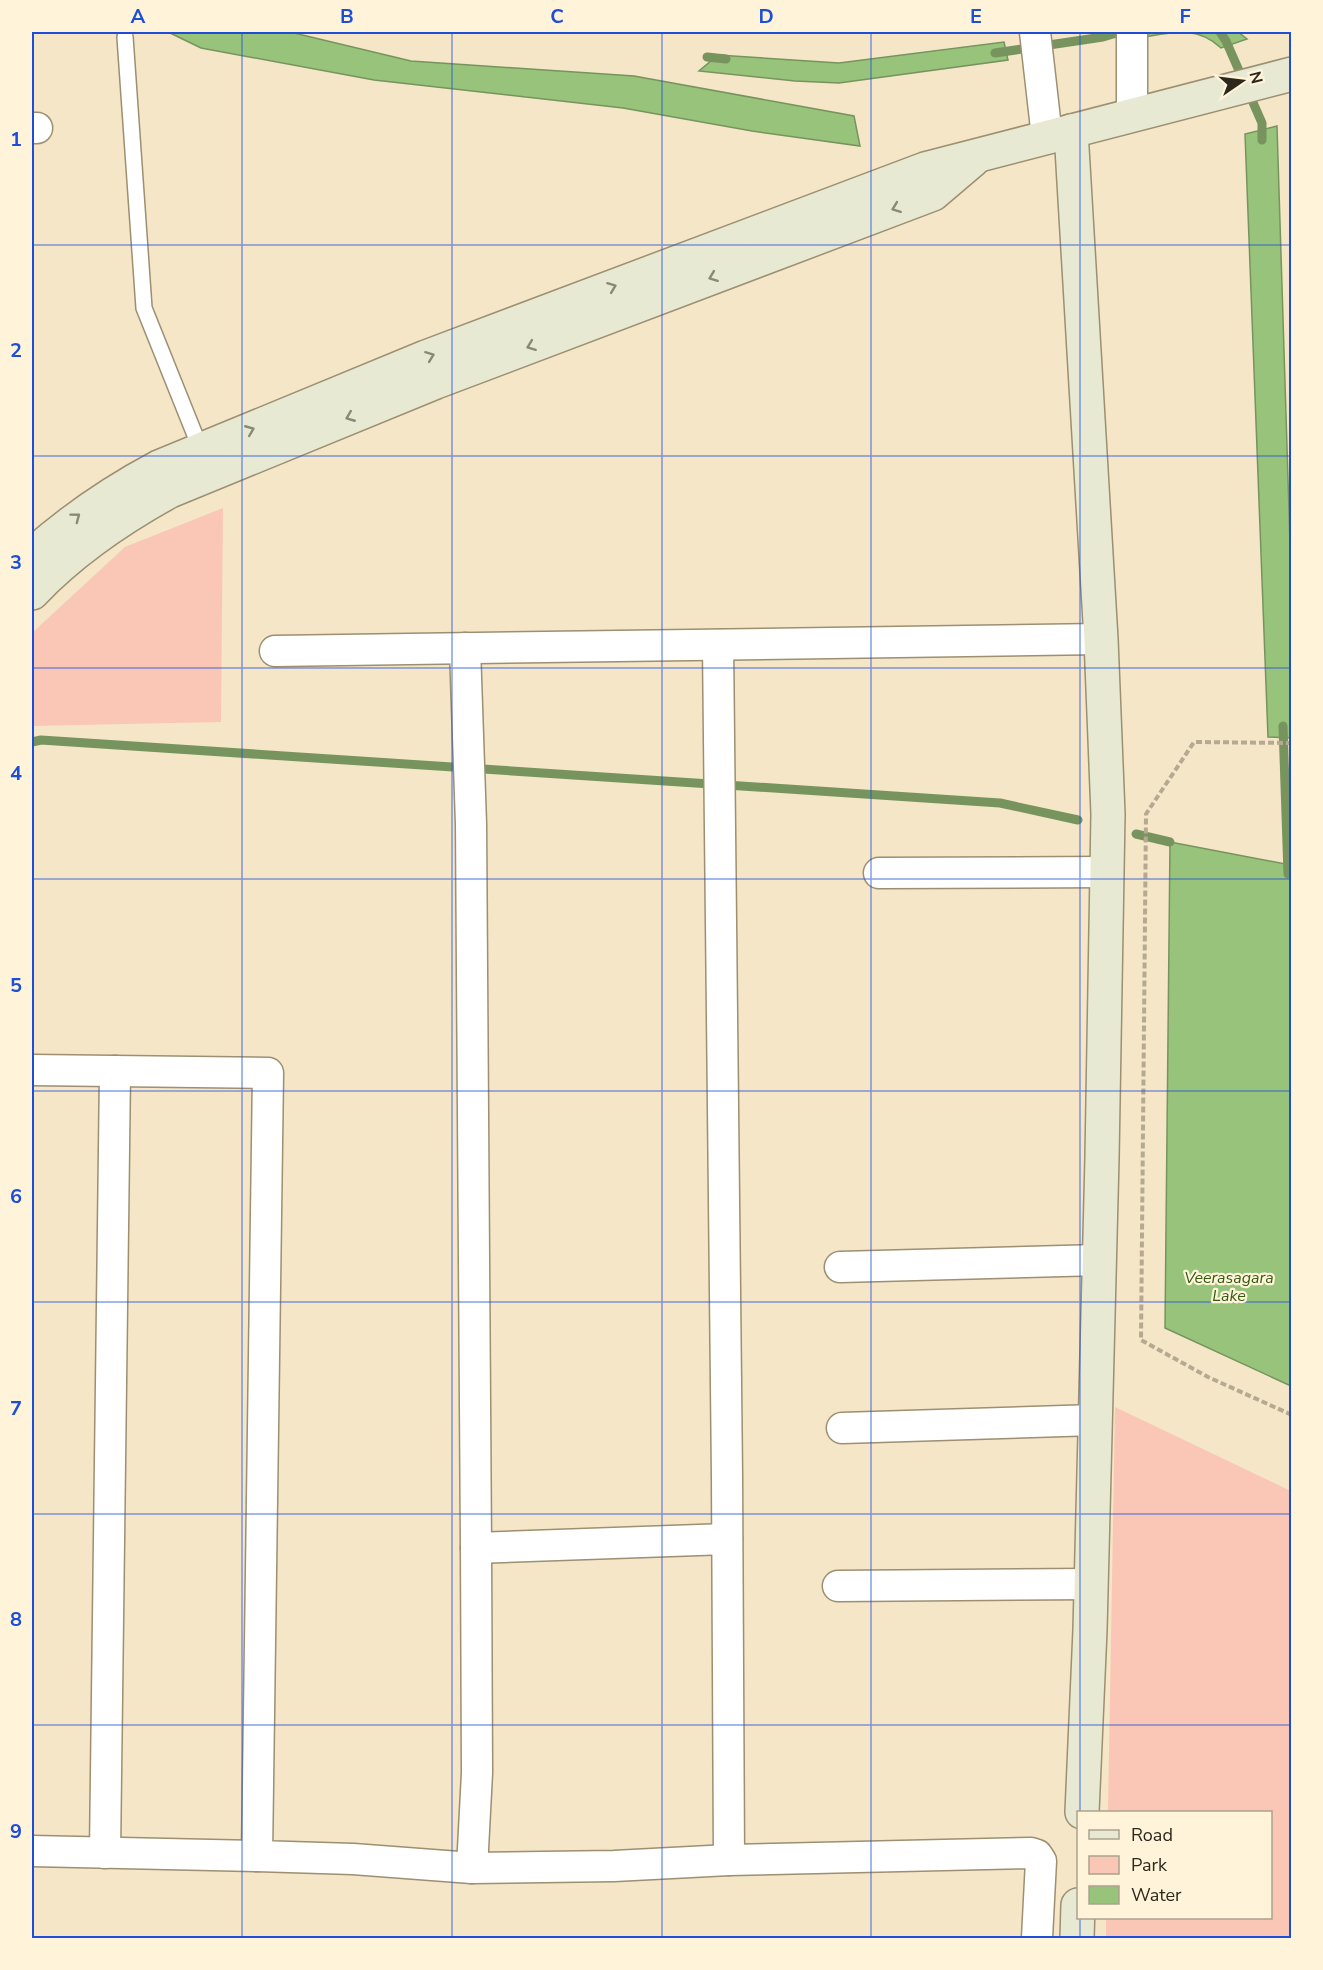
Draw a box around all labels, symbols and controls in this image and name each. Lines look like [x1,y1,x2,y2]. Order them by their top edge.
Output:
text: A [131,3,146,30]
text: B [340,3,354,30]
text: C [550,3,564,30]
text: D [758,3,774,30]
text: E [970,3,982,30]
text: F [1179,3,1191,30]
north arrow [1212,51,1272,111]
text: N [1243,69,1268,86]
text: 1 [10,126,22,153]
one-way arrow [891,201,902,214]
one-way arrow [709,270,720,282]
one-way arrow [606,281,617,294]
text: 2 [10,337,22,364]
one-way arrow [526,338,537,351]
one-way arrow [424,350,435,363]
one-way arrow [345,410,356,422]
one-way arrow [243,425,254,437]
one-way arrow [70,514,81,525]
text: 3 [10,549,22,576]
text: 4 [10,760,22,787]
text: 5 [10,972,22,999]
text: 6 [10,1183,22,1210]
water label: Veerasagara Lake [1184,1267,1274,1307]
text: 7 [10,1395,22,1422]
text: 8 [10,1606,22,1633]
legend [1077,1811,1272,1919]
text: 9 [10,1818,22,1845]
text: Road [1131,1823,1173,1847]
text: Park [1131,1853,1168,1877]
text: Water [1131,1883,1182,1907]

